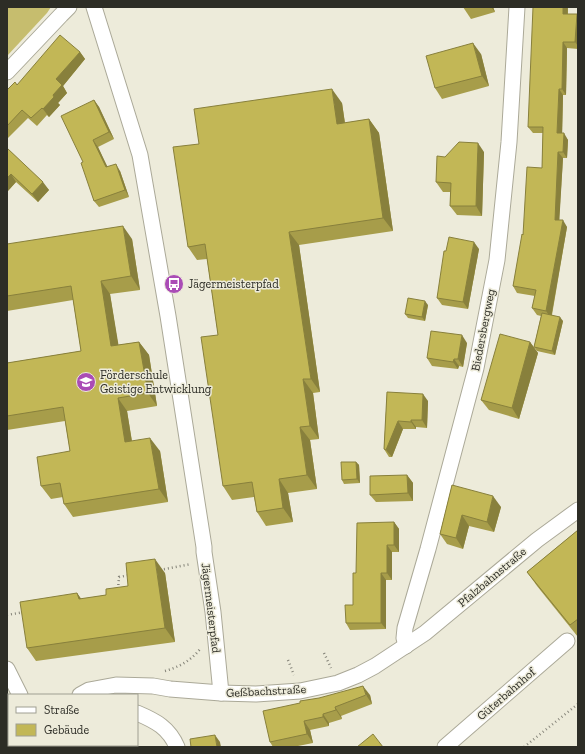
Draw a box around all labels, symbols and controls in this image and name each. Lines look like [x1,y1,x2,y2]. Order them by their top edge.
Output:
bus stop icon: Jägermeisterpfad [163,273,185,295]
place label: Jägermeisterpfad [188,277,279,291]
street label: Biedersbergweg [468,287,498,372]
place label: Förderschule Geistige Entwicklung [100,368,212,396]
school or university icon: Förderschule Geistige Entwicklung [75,371,97,393]
street label: Pfalzbahnstraße [455,544,529,610]
street label: Jägermeisterpfad [199,562,224,654]
street label: Güterbahnhof [474,664,539,723]
street label: Geßbachstraße [226,682,307,700]
legend [8,694,138,746]
text: Straße [44,703,80,717]
text: Gebäude [44,723,89,737]

